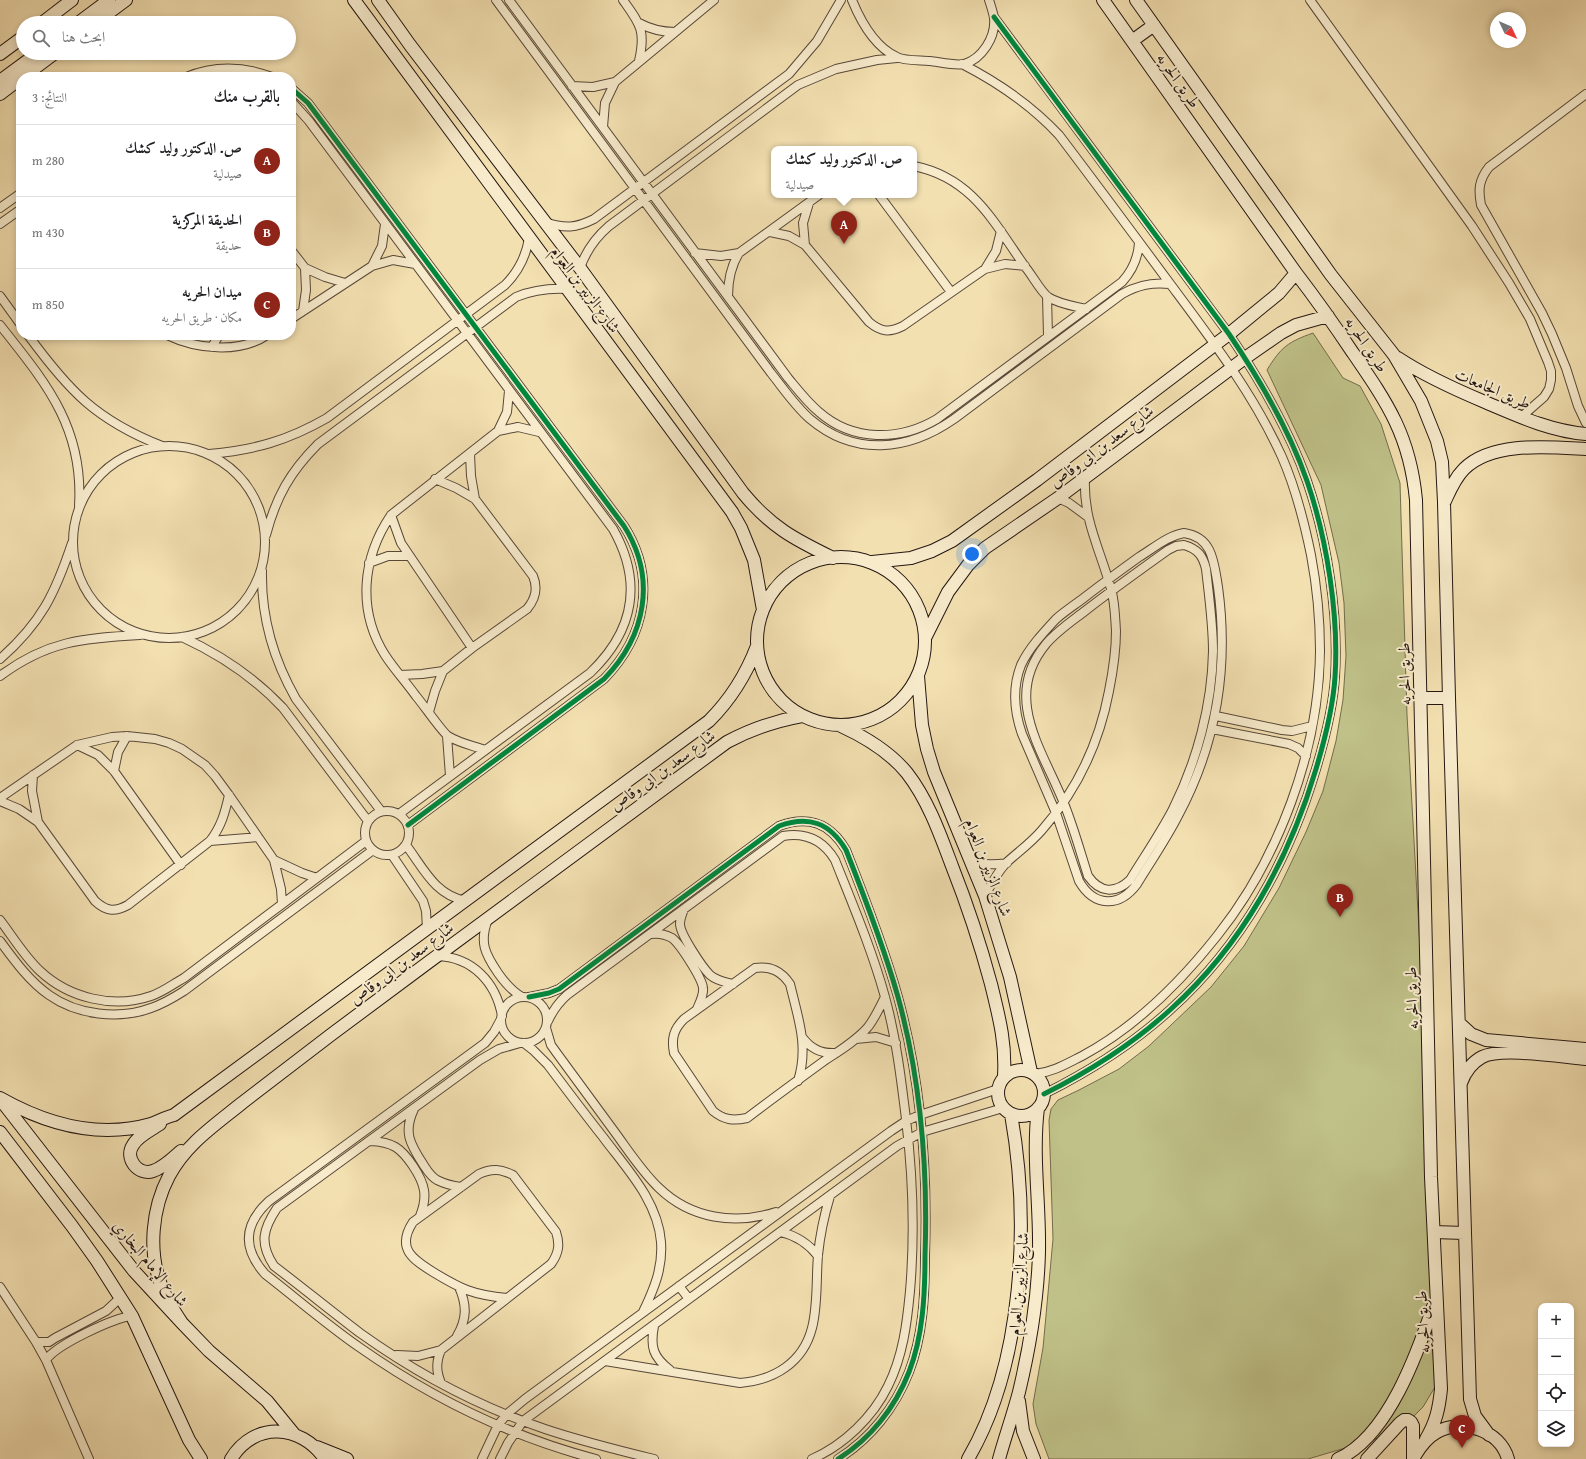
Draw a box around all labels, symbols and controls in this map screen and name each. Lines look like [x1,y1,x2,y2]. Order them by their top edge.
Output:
north arrow [1490,12,1526,48]
search box [16,16,296,60]
text: ابحث هنا [62,26,105,47]
icon: search [30,27,52,49]
street label: طريق الحريه [1151,47,1207,113]
text: بالقرب منك [213,83,280,108]
text: النتائج: 3 [32,88,67,107]
text: ص. الدكتور وليد كشك [125,137,242,158]
popup [771,146,917,198]
text: ص. الدكتور وليد كشك [786,148,902,169]
text: 280 m [32,151,64,170]
text: A [263,151,271,170]
text: صيدلية [213,164,242,183]
text: صيدلية [786,175,814,194]
text: الحديقة المركزية [172,209,242,230]
pin: A [831,211,857,244]
text: 430 m [32,223,64,242]
text: B [263,223,271,242]
text: حديقة [216,236,242,255]
street label: شارع الزبير بن العوام [543,240,627,339]
text: ميدان الحريه [182,281,242,302]
text: 850 m [32,295,64,314]
text: C [263,295,271,314]
text: مكان · طريق الحريه [161,308,242,327]
street label: طريق الحريه [1339,311,1395,377]
street label: طريق الجامعات [1451,361,1535,415]
street label: شارع سعد بن ابى وقاص [1044,399,1160,495]
your location [962,544,982,564]
street label: طريق الحريه [1391,642,1417,706]
street label: شارع سعد بن ابى وقاص [604,723,721,818]
street label: شارع الزبير بن العوام [956,814,1019,921]
pin: B [1327,884,1353,917]
street label: شارع سعد بن ابى وقاص [344,916,460,1012]
street label: طريق الحريه [1398,966,1424,1030]
street label: شارع الإمام البخاري [105,1214,194,1314]
street label: شارع الزبير بن العوام [1002,1231,1037,1337]
street label: طريق الحريه [1408,1290,1436,1354]
map controls [1538,1303,1574,1447]
button: + [1538,1303,1574,1339]
button: − [1538,1339,1574,1375]
button: locate [1538,1375,1574,1411]
button: layers [1538,1411,1574,1447]
pin: C [1449,1415,1475,1448]

